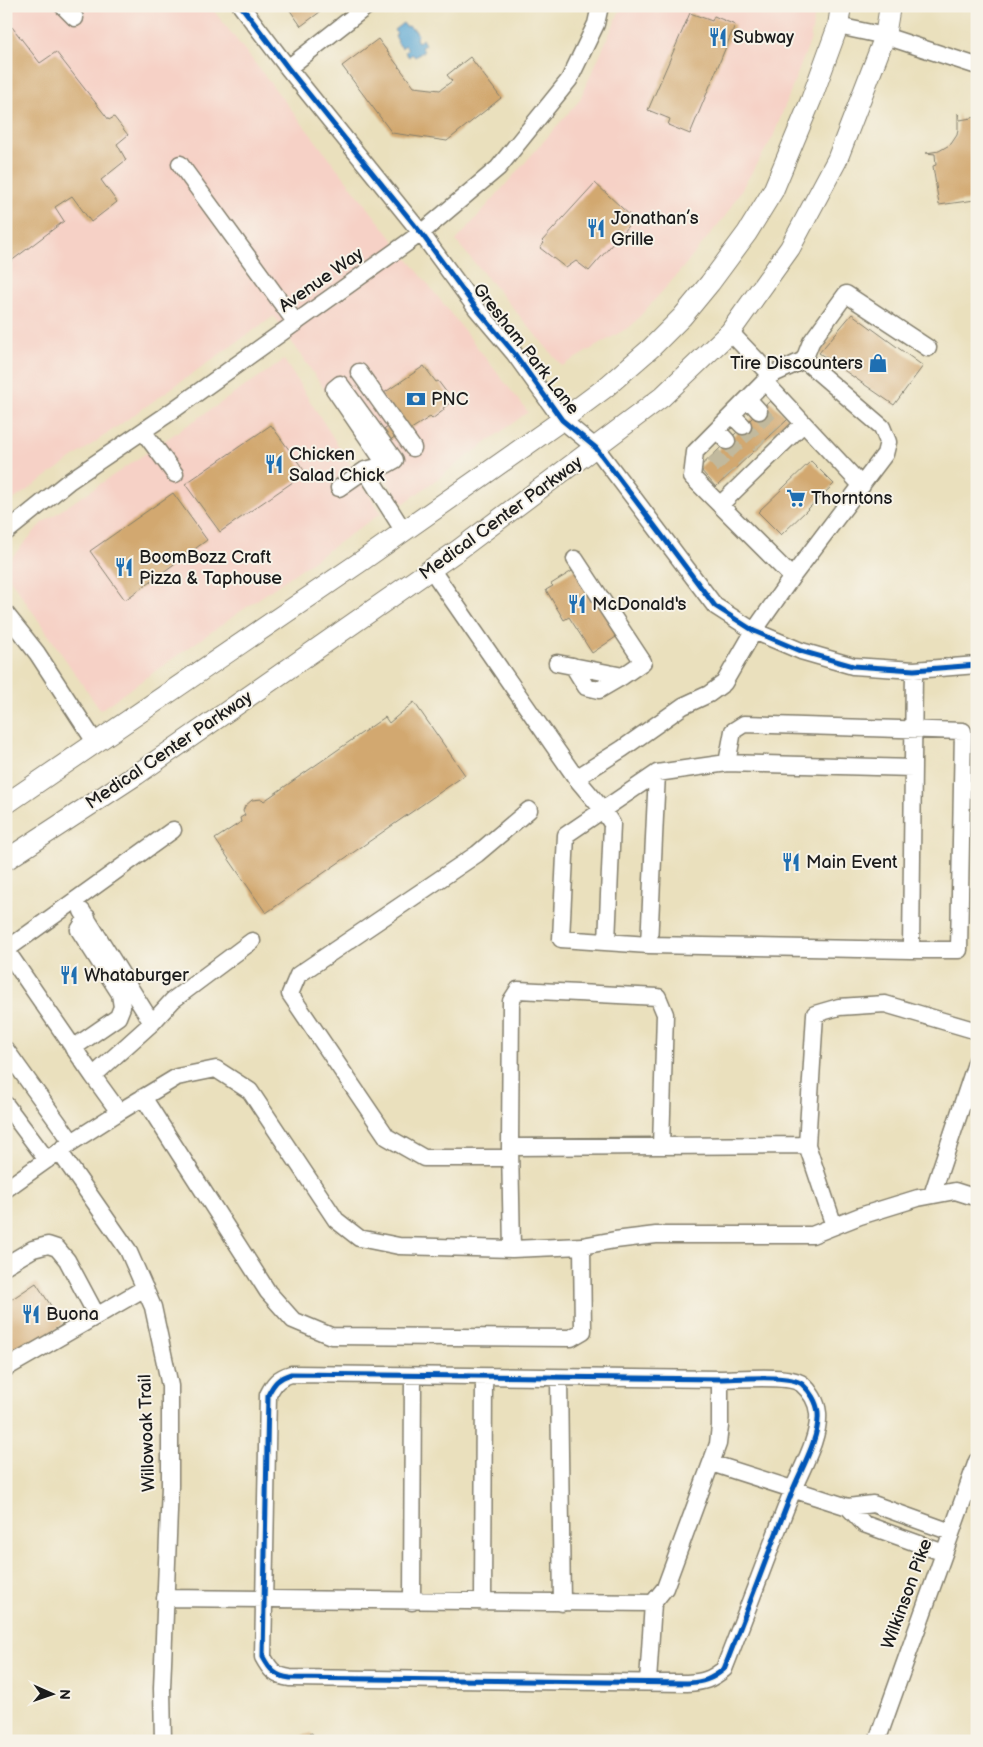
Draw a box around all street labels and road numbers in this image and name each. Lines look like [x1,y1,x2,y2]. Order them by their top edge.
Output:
street label: Avenue Way [275,243,368,317]
street label: Gresham Park Lane [468,279,584,419]
street label: Medical Center Parkway [415,451,587,584]
street label: Medical Center Parkway [82,686,257,814]
street label: Willowoak Trail [134,1374,160,1492]
street label: Wilkinson Pike [877,1536,937,1652]

